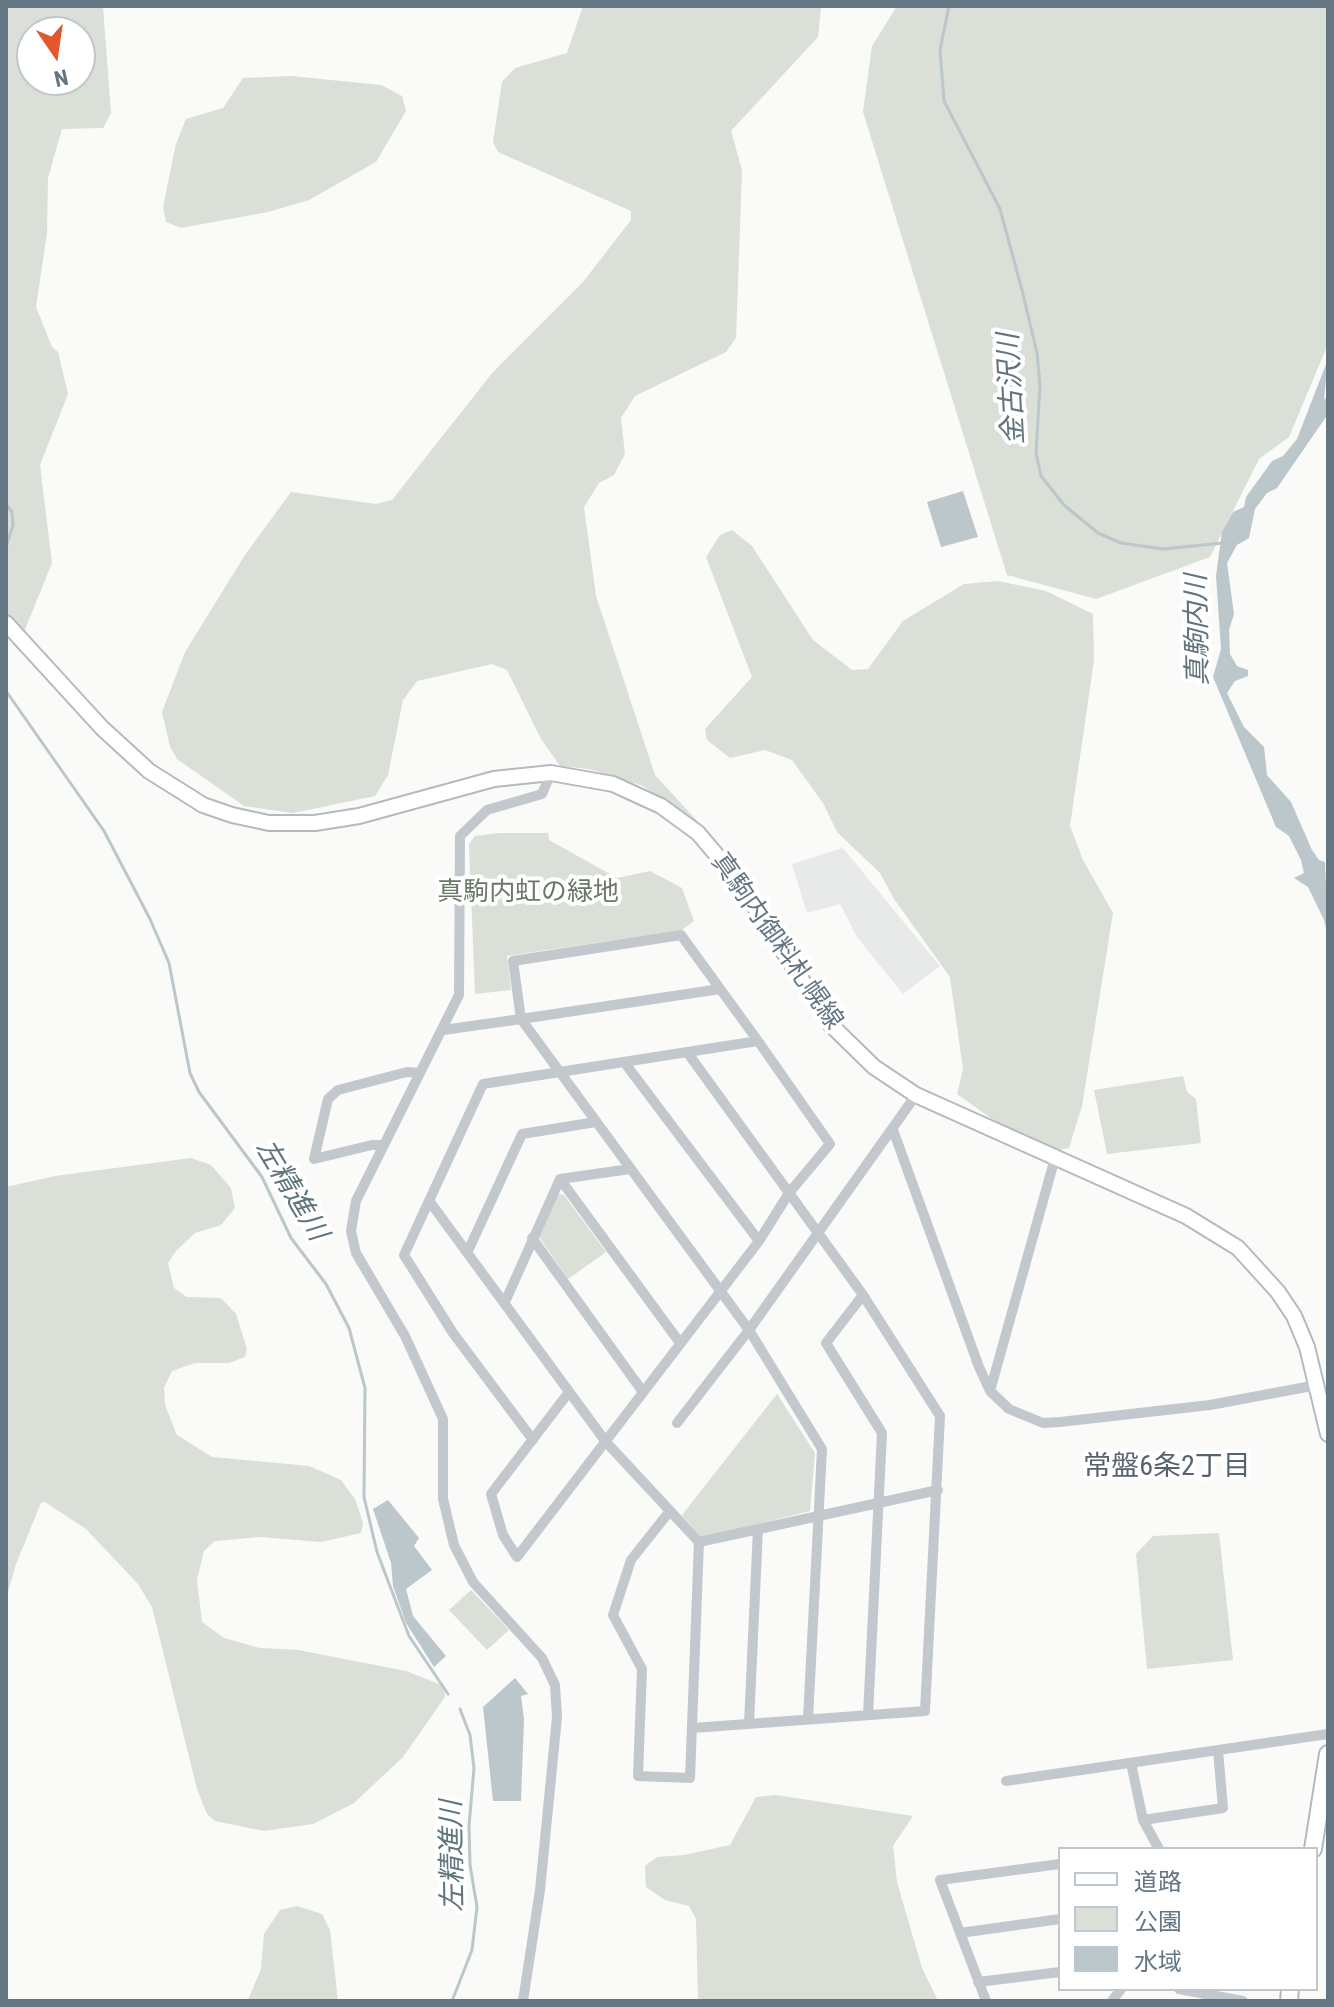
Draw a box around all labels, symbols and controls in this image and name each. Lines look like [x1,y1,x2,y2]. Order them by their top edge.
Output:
north arrow [16,16,96,96]
text: N [52,64,70,92]
water label: 金古沢川 [993,332,1033,446]
water label: 真駒内川 [1181,574,1217,686]
street label: 真駒内御料札幌線 [704,848,848,1036]
park label: 真駒内虹の緑地 [437,877,619,909]
water label: 左精進川 [247,1134,333,1248]
district label: 常盤6条2丁目 [1083,1451,1251,1485]
water label: 左精進川 [436,1800,472,1912]
legend [1058,1847,1318,1991]
text: 道路 [1134,1868,1182,1896]
text: 公園 [1134,1908,1182,1936]
text: 水域 [1134,1948,1182,1976]

